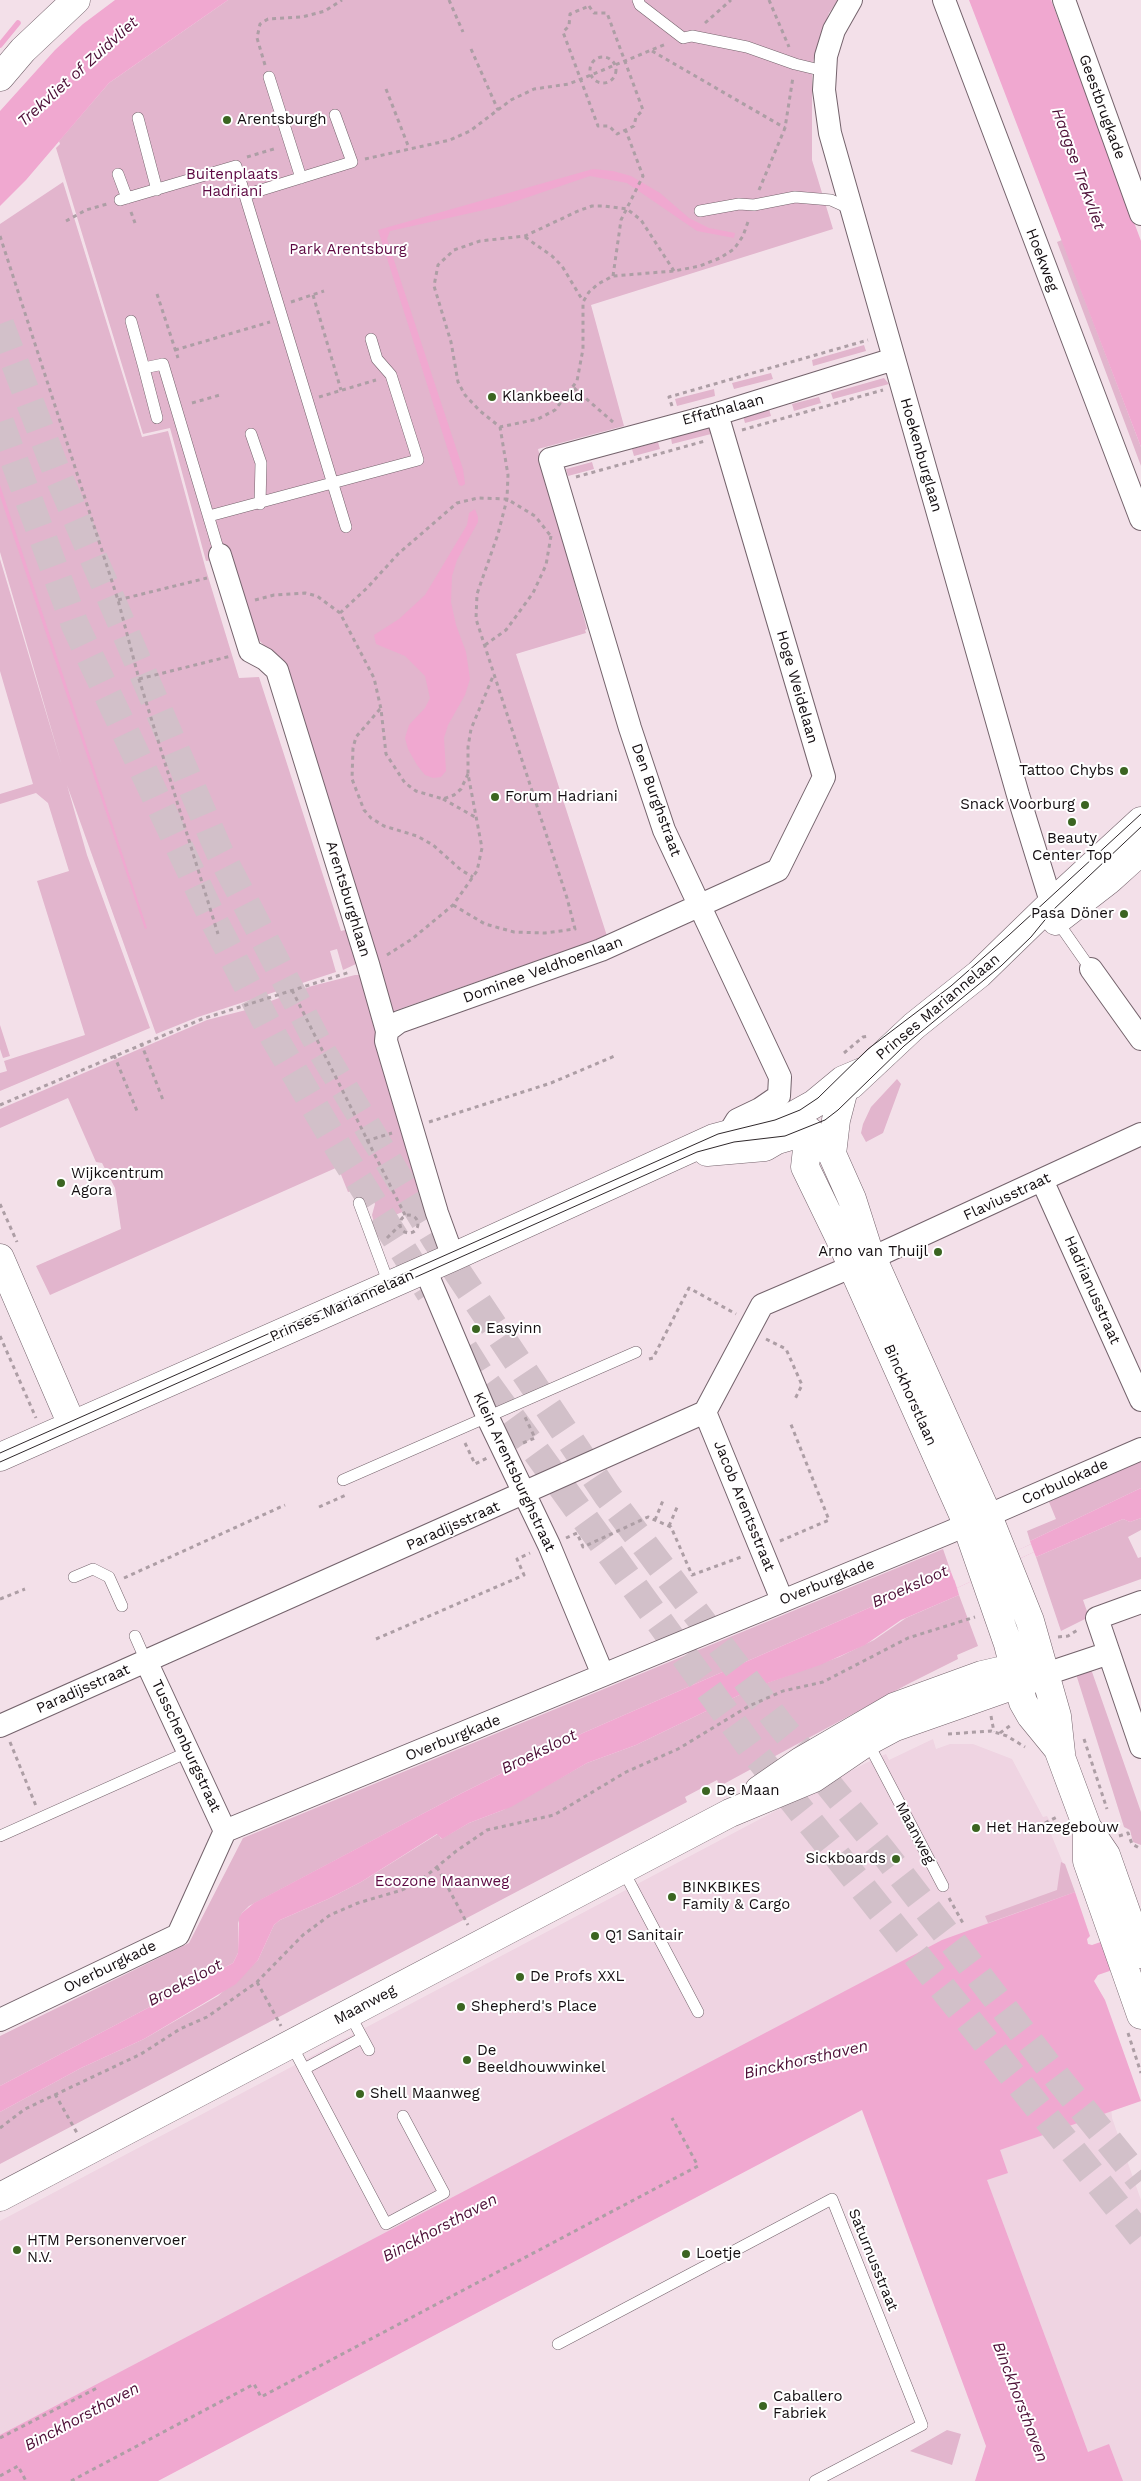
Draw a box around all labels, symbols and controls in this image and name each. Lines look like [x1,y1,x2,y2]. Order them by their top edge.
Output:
water label: Trekvliet of Zuidvliet [14,13,142,131]
street label: Geestbrugkade [1075,52,1129,162]
water label: Haagse Trekvliet [1047,106,1109,232]
place label: Arentsburgh [237,111,326,129]
marker: Arentsburgh [221,114,233,126]
park label: Buitenplaats Hadriani [186,166,278,201]
street label: Hoekweg [1022,226,1062,294]
park label: Park Arentsburg [289,241,407,259]
place label: Klankbeeld [502,388,583,406]
street label: Effathalaan [680,390,766,430]
marker: Klankbeeld [486,391,498,403]
street label: Hoekenburglaan [896,396,946,514]
street label: Hoge Weidelaan [772,628,822,746]
street label: Den Burghstraat [627,741,685,859]
place label: Tattoo Chybs [1019,762,1114,780]
marker: Tattoo Chybs [1118,765,1130,777]
place label: Forum Hadriani [505,788,618,806]
marker: Forum Hadriani [489,791,501,803]
place label: Snack Voorburg [960,796,1075,814]
marker: Snack Voorburg [1079,799,1091,811]
marker: Beauty Center Top [1066,816,1078,828]
place label: Beauty Center Top [1032,830,1112,865]
street label: Arentsburghlaan [322,839,374,959]
place label: Pasa Döner [1031,905,1114,923]
marker: Pasa Döner [1118,908,1130,920]
street label: Dominee Veldhoenlaan [461,933,625,1007]
street label: Prinses Mariannelaan [872,950,1004,1064]
place label: Wijkcentrum Agora [71,1165,164,1200]
street label: Flaviusstraat [961,1169,1053,1225]
marker: Wijkcentrum Agora [55,1177,67,1189]
street label: Hadrianusstraat [1060,1233,1124,1347]
place label: Arno van Thuijl [818,1243,928,1261]
marker: Arno van Thuijl [932,1246,944,1258]
street label: Prinses Mariannelaan [267,1266,417,1346]
place label: Easyinn [486,1320,542,1338]
marker: Easyinn [470,1323,482,1335]
street label: Binckhorstlaan [880,1342,940,1448]
street label: Klein Arentsburghstraat [469,1389,559,1555]
street label: Jacob Arentsstraat [710,1438,778,1574]
street label: Corbulokade [1019,1455,1111,1509]
street label: Paradijsstraat [403,1497,503,1555]
street label: Overburgkade [777,1555,877,1609]
water label: Broeksloot [869,1562,951,1612]
street label: Paradijsstraat [33,1660,133,1718]
street label: Tusschenburgstraat [147,1677,225,1815]
street label: Overburgkade [403,1711,503,1765]
water label: Broeksloot [498,1726,580,1778]
place label: De Maan [716,1782,780,1800]
marker: De Maan [700,1785,712,1797]
street label: Maanweg [891,1799,939,1867]
place label: Het Hanzegebouw [986,1819,1119,1837]
marker: Het Hanzegebouw [970,1822,982,1834]
place label: Sickboards [805,1850,886,1868]
marker: Sickboards [890,1853,902,1865]
park label: Ecozone Maanweg [375,1873,509,1891]
place label: BINKBIKES Family & Cargo [682,1879,790,1914]
marker: BINKBIKES Family & Cargo [666,1891,678,1903]
place label: Q1 Sanitair [605,1927,683,1945]
marker: Q1 Sanitair [589,1930,601,1942]
street label: Overburgkade [61,1937,159,1997]
water label: Broeksloot [144,1955,226,2011]
place label: De Profs XXL [530,1968,624,1986]
marker: De Profs XXL [514,1971,526,1983]
street label: Maanweg [331,1981,399,2029]
place label: Shepherd's Place [471,1998,597,2016]
marker: Shepherd's Place [455,2001,467,2013]
water label: Binckhorsthaven [742,2036,870,2084]
place label: De Beeldhouwwinkel [477,2042,605,2077]
marker: De Beeldhouwwinkel [461,2054,473,2066]
place label: Shell Maanweg [370,2085,480,2103]
marker: Shell Maanweg [354,2088,366,2100]
water label: Binckhorsthaven [379,2190,501,2266]
street label: Saturnusstraat [844,2206,902,2314]
place label: HTM Personenvervoer N.V. [27,2232,187,2267]
marker: HTM Personenvervoer N.V. [11,2244,23,2256]
place label: Loetje [696,2245,741,2263]
marker: Loetje [680,2248,692,2260]
water label: Binckhorsthaven [988,2339,1052,2465]
water label: Binckhorsthaven [21,2379,143,2455]
place label: Caballero Fabriek [773,2388,842,2423]
marker: Caballero Fabriek [757,2400,769,2412]

